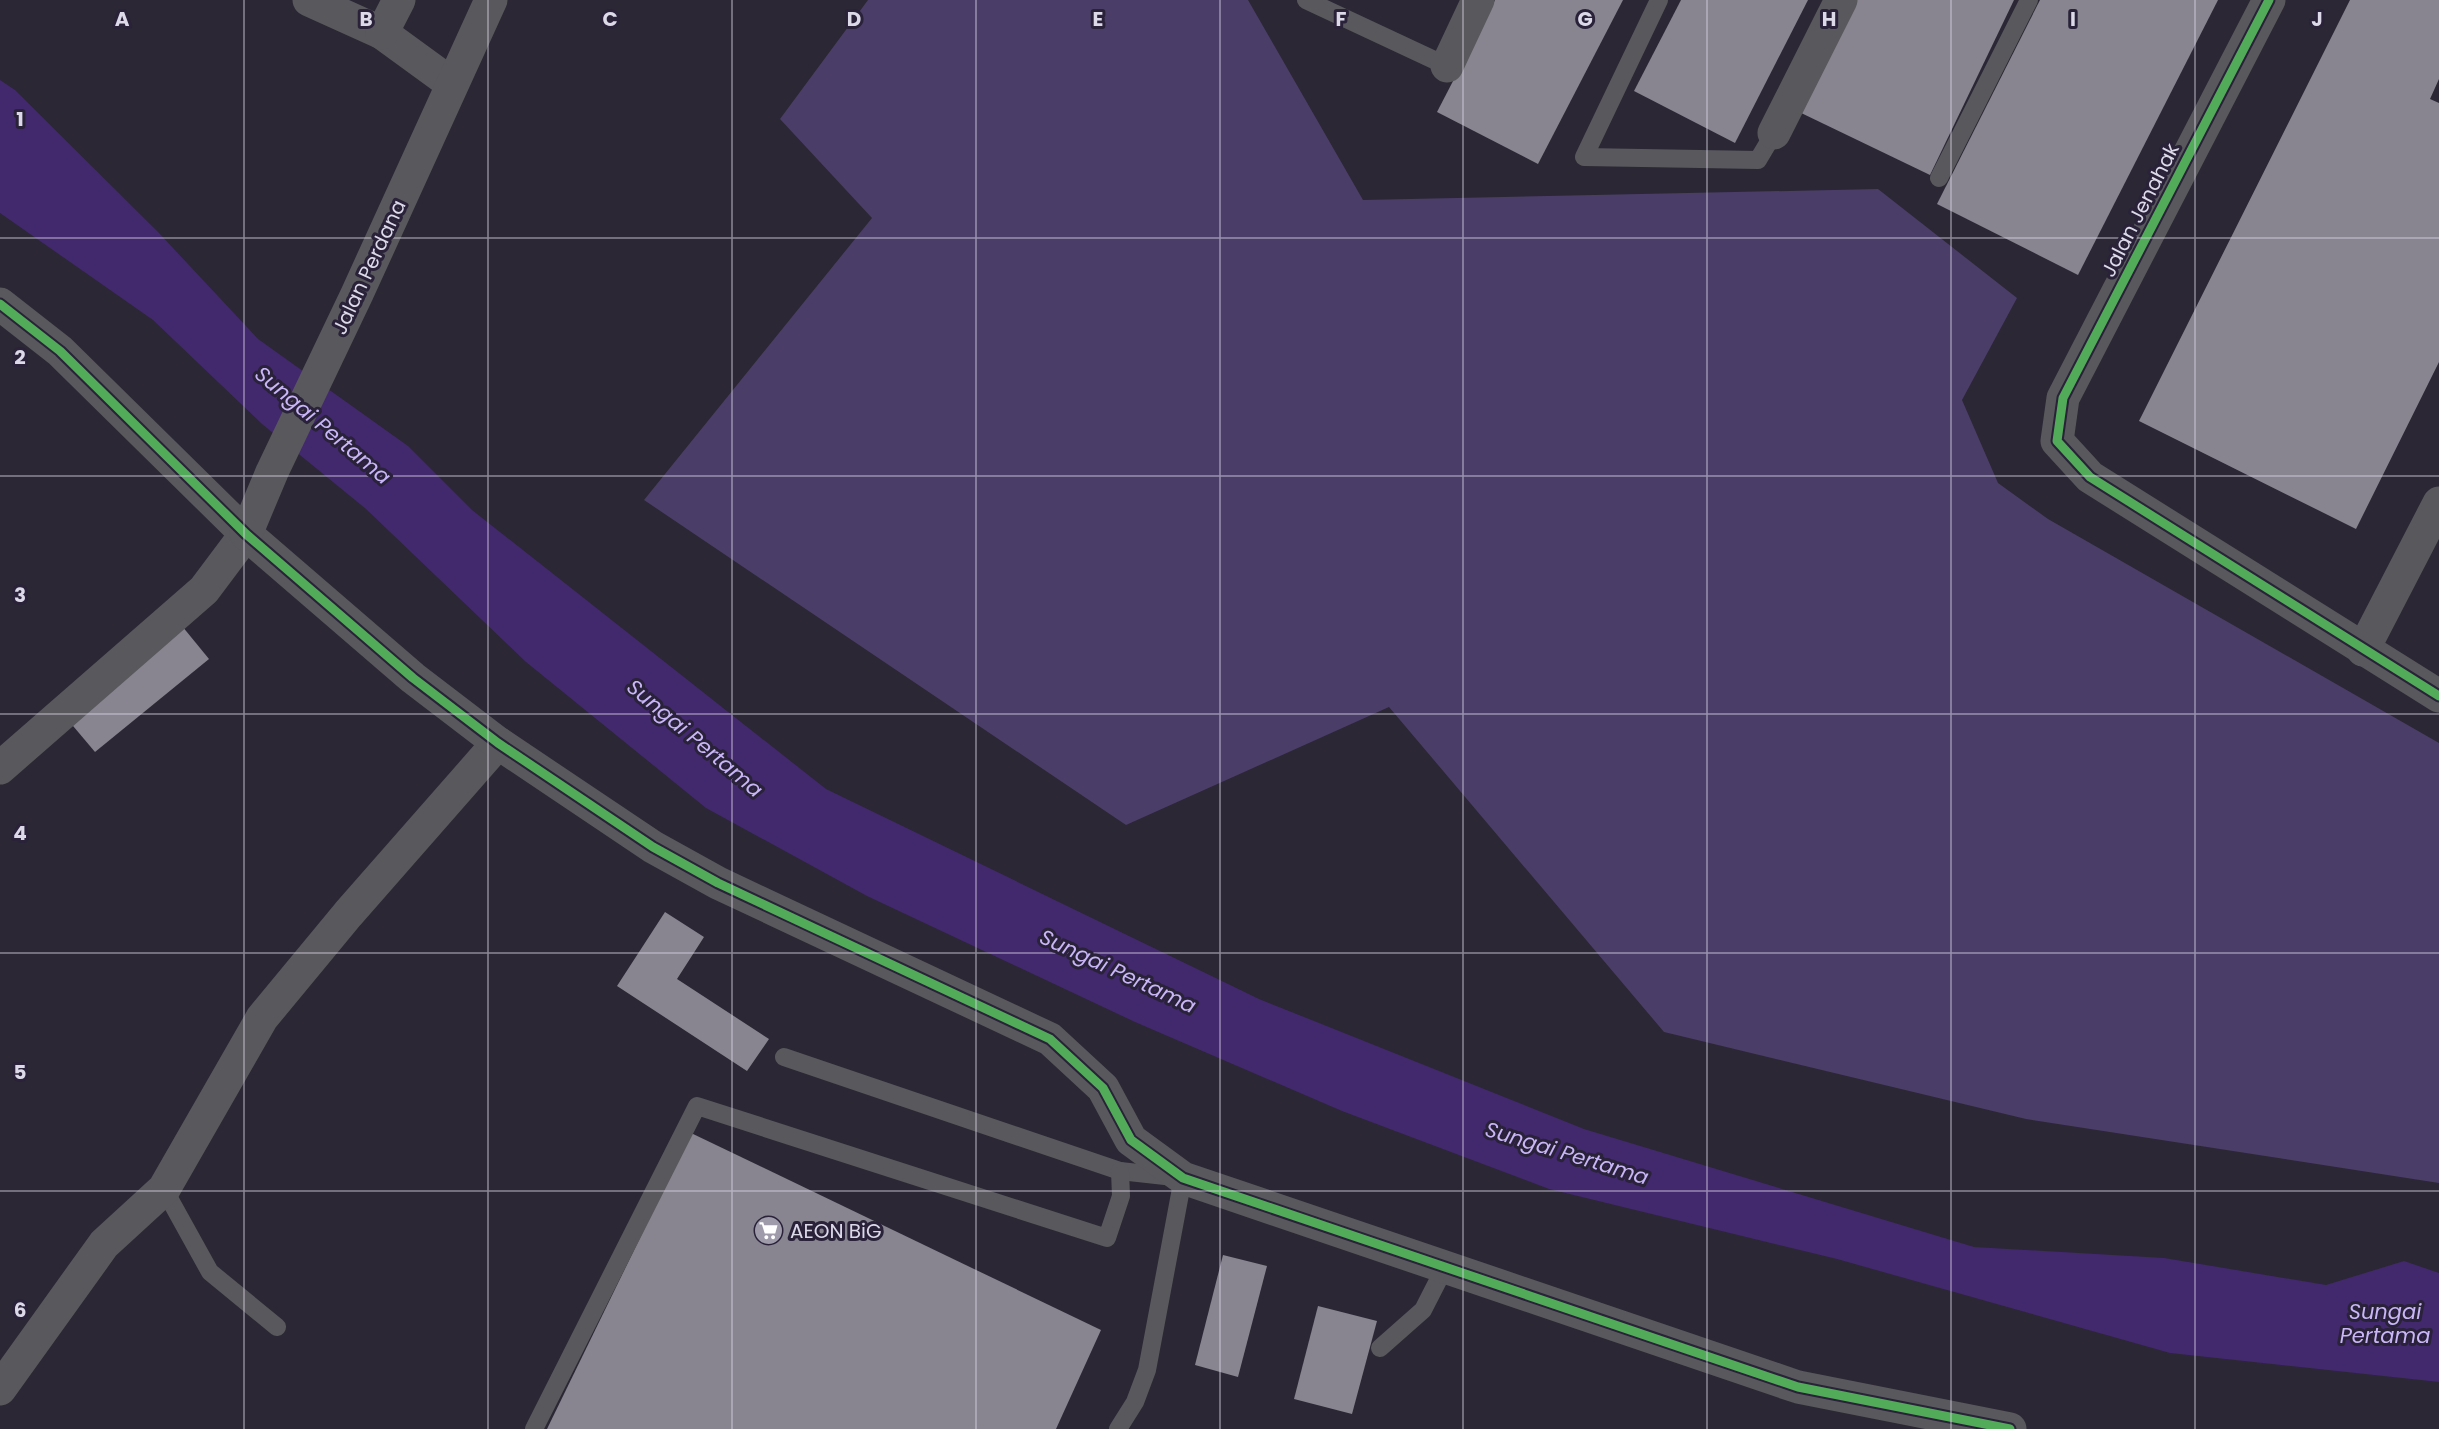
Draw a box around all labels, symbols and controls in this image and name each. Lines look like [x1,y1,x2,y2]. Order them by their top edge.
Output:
text: A [115,5,130,33]
text: B [359,5,373,33]
text: C [602,5,618,33]
text: D [847,5,861,33]
text: E [1093,5,1103,33]
text: F [1336,5,1347,33]
text: G [1577,5,1593,33]
text: H [1822,5,1836,33]
text: I [2070,5,2076,33]
text: J [2311,5,2323,33]
text: 1 [16,105,24,133]
street label: Jalan Jenahak [2094,138,2186,282]
street label: Jalan Perdana [326,195,412,339]
text: 2 [14,343,26,371]
water label: Sungai Pertama [249,359,397,491]
text: 3 [14,581,26,609]
water label: Sungai Pertama [621,672,769,804]
text: 4 [13,819,27,847]
water label: Sungai Pertama [1035,922,1201,1020]
text: 5 [14,1058,27,1086]
water label: Sungai Pertama [1482,1114,1652,1192]
supermarket icon: AEON BiG [753,1215,785,1247]
place label: AEON BiG [790,1217,882,1245]
text: 6 [14,1296,26,1324]
water label: Sungai Pertama [2340,1297,2430,1350]

